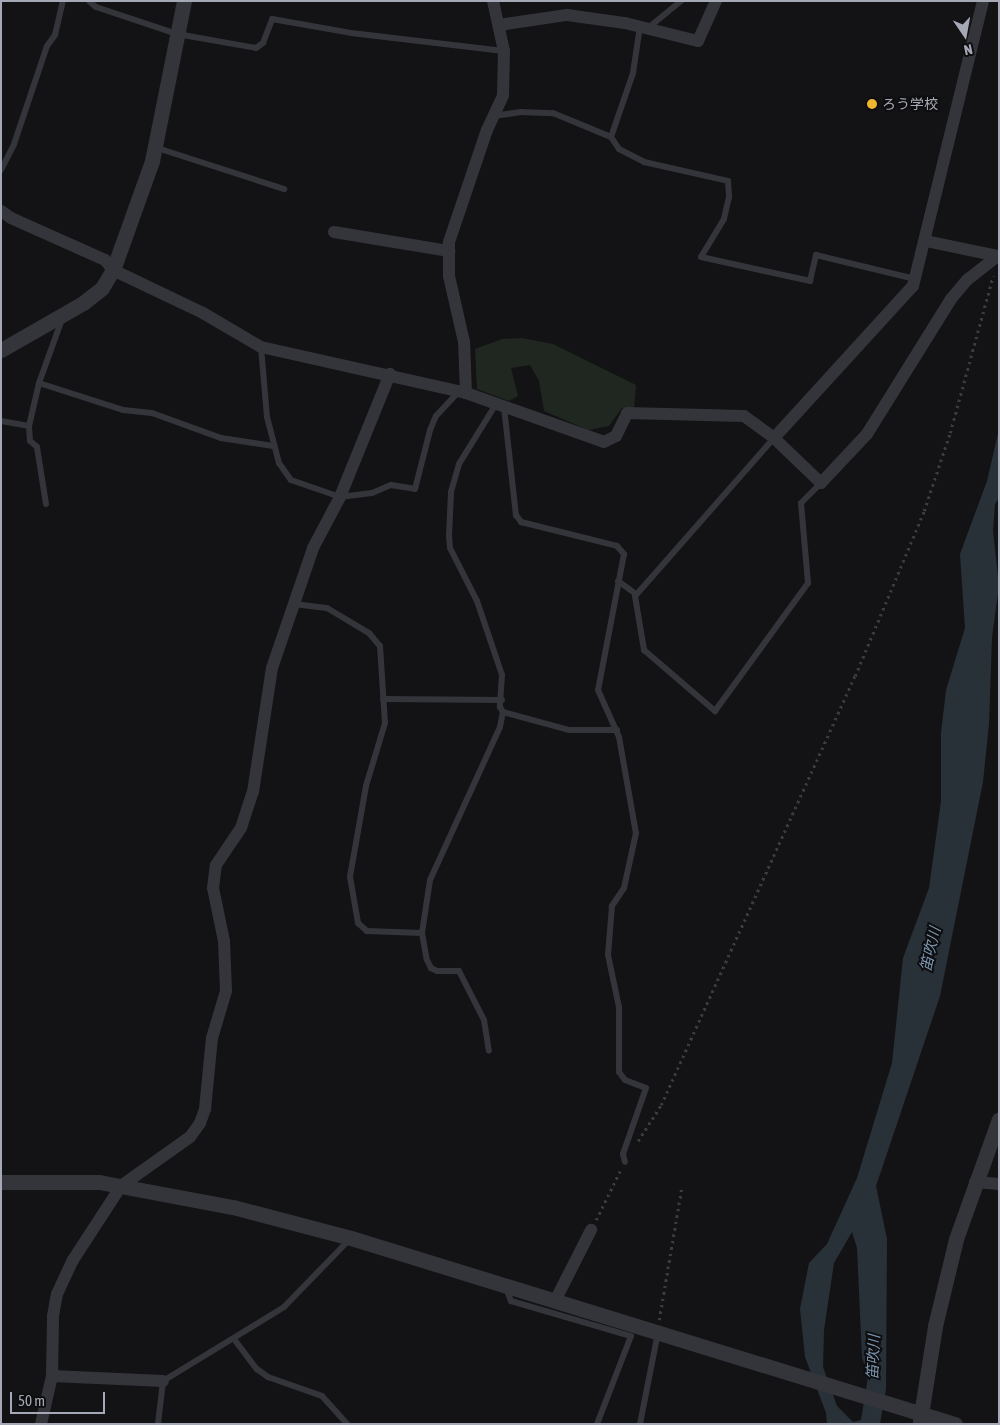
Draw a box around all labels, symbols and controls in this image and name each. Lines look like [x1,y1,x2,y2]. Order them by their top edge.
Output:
north arrow [940,10,990,60]
text: N [962,41,974,58]
place label: ろう学校 [882,96,938,112]
marker: ろう学校 [866,98,878,110]
water label: 笛吹川 [916,925,944,973]
water label: 笛吹川 [863,1334,883,1380]
scale bar [12,1382,108,1414]
text: 50 m [18,1392,45,1409]

